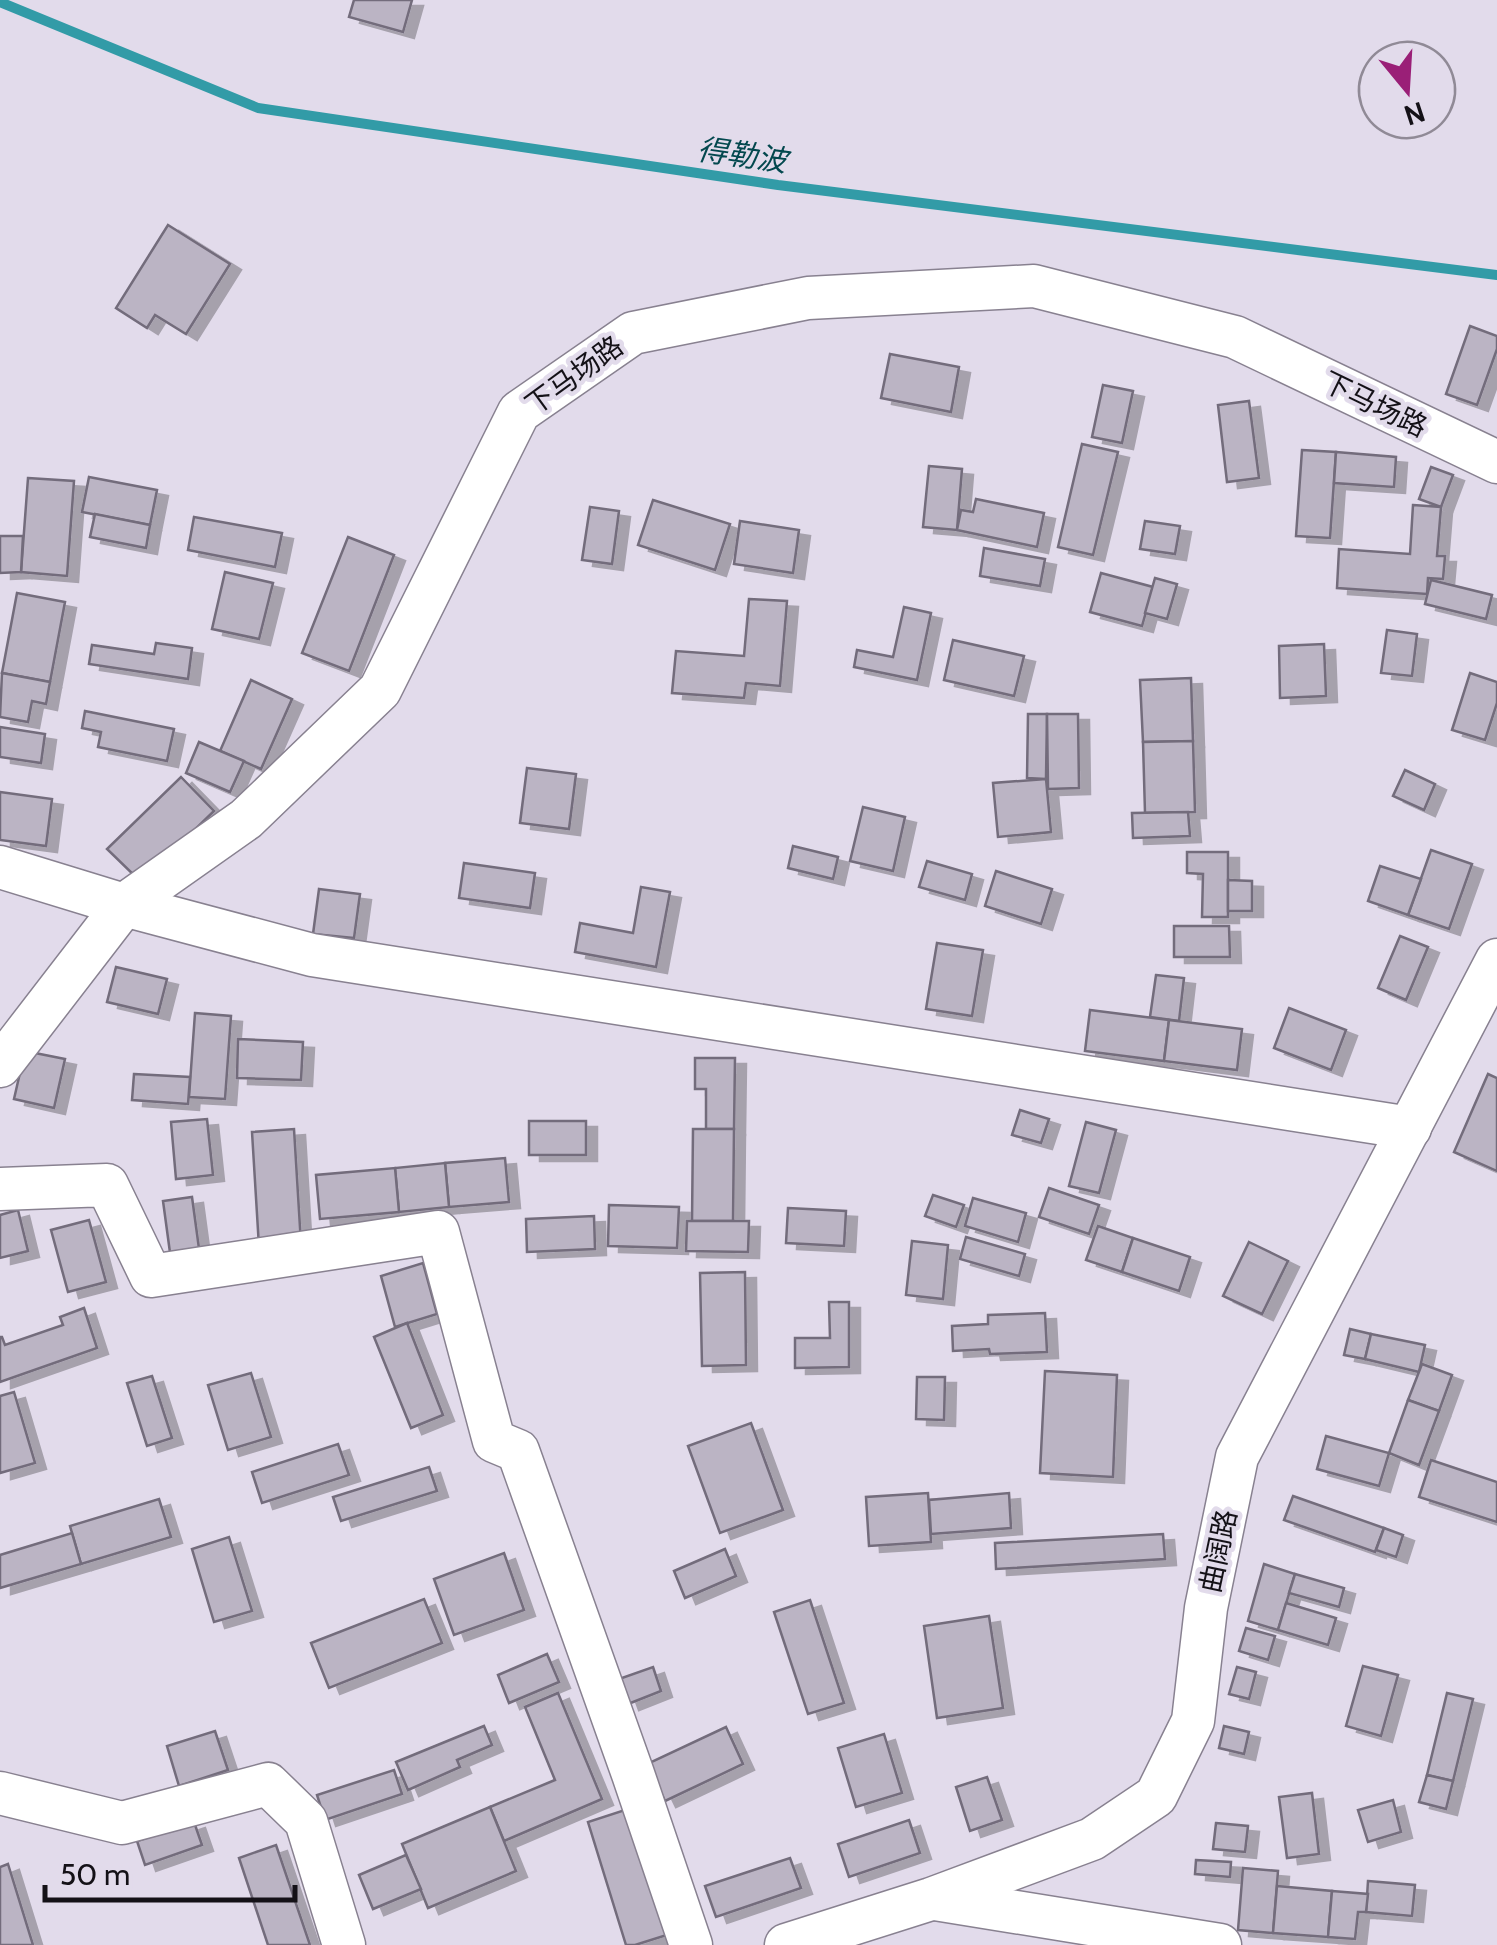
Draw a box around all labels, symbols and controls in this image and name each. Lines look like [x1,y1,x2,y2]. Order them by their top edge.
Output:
north arrow [1357,40,1457,140]
text: N [1400,95,1429,133]
water label: 得勒波 [695,130,793,180]
street label: 下马场路 [519,328,629,422]
street label: 下马场路 [1317,364,1433,444]
street label: 曲阔路 [1193,1506,1243,1596]
scale bar [45,1840,295,1902]
text: 50 m [60,1856,130,1893]

